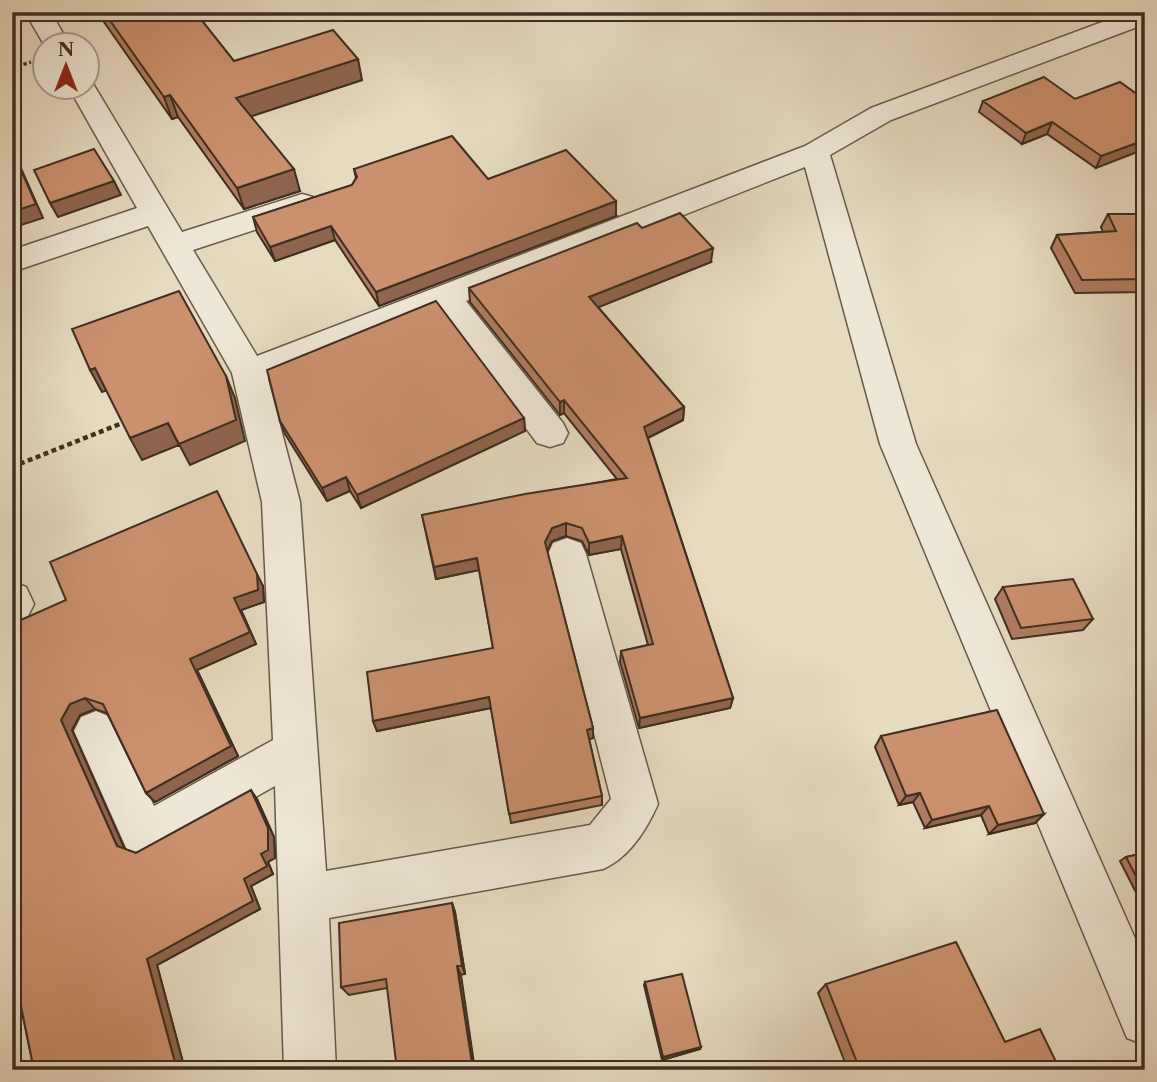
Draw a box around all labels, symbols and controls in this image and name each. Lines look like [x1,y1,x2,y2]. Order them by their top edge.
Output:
north arrow [32,32,102,102]
text: N [58,38,74,61]

